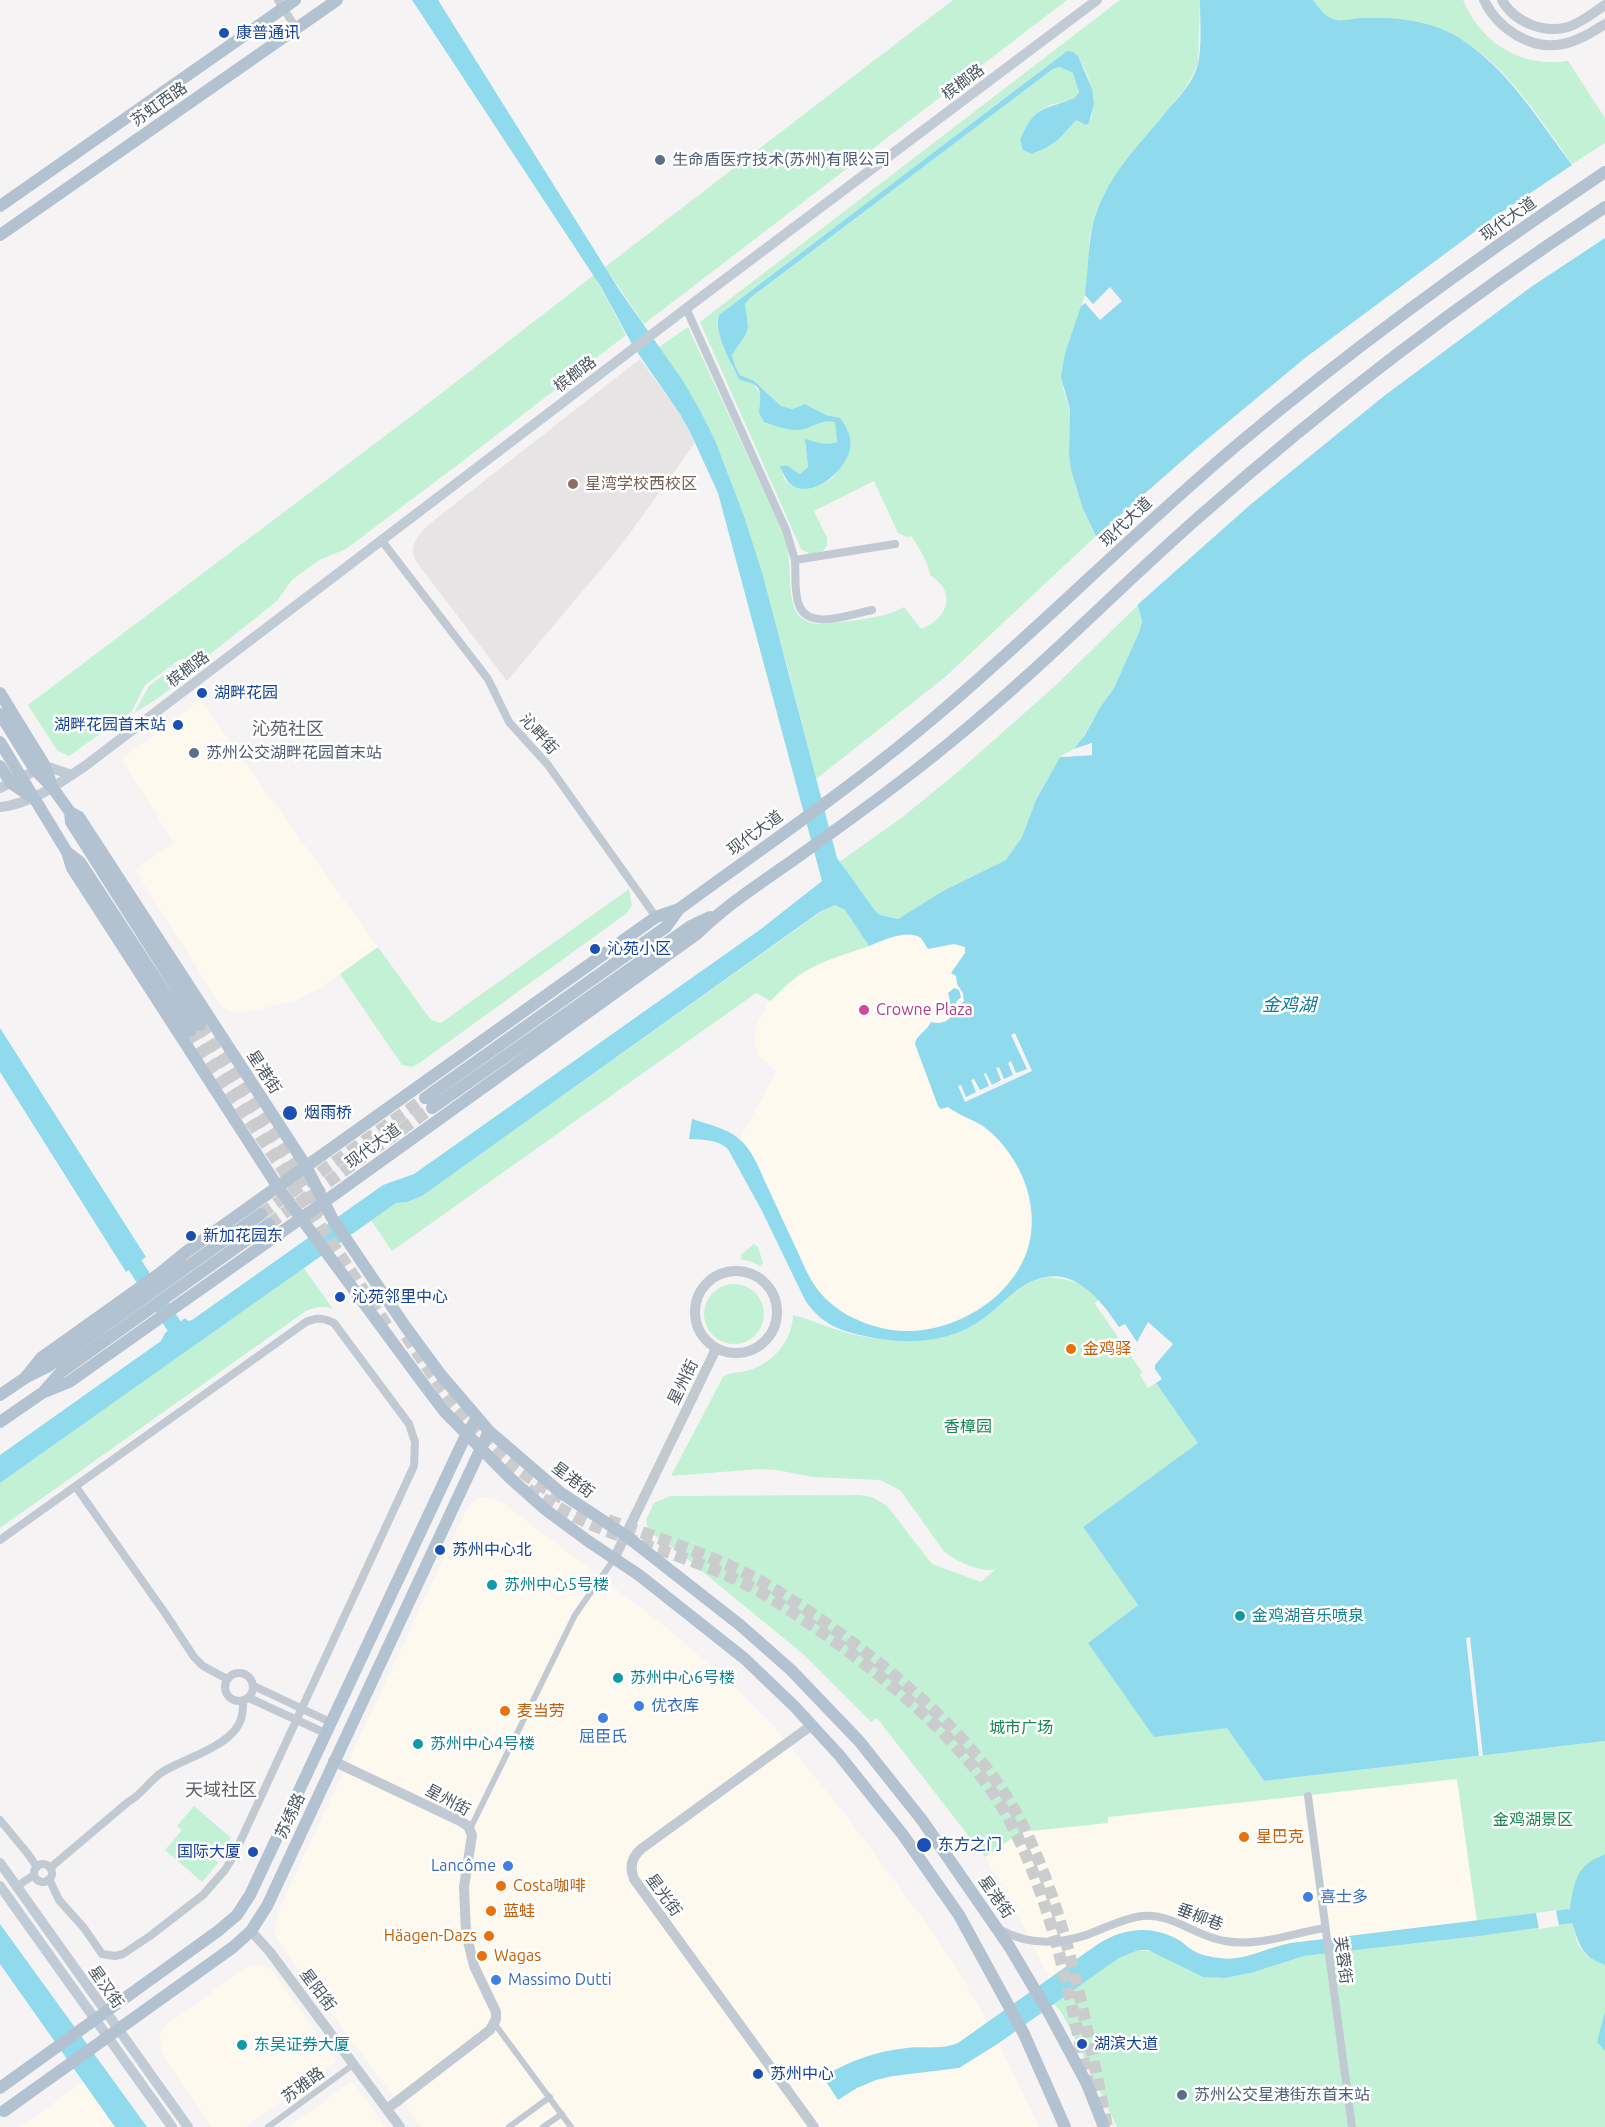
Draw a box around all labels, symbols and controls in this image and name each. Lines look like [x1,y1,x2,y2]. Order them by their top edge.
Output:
place label: 康普通讯 [236,23,300,43]
marker: 康普通讯 [217,26,231,40]
street label: 槟榔路 [938,60,988,104]
street label: 苏虹西路 [127,78,191,130]
place label: 生命盾医疗技术(苏州)有限公司 [672,150,890,170]
marker: 生命盾医疗技术(苏州)有限公司 [653,153,667,167]
street label: 现代大道 [1476,193,1540,245]
street label: 槟榔路 [550,352,600,396]
place label: 星湾学校西校区 [585,474,697,494]
marker: 星湾学校西校区 [566,477,580,491]
street label: 现代大道 [1096,493,1156,551]
street label: 槟榔路 [163,647,213,691]
place label: 湖畔花园 [214,683,278,703]
marker: 湖畔花园 [195,686,209,700]
street label: 沁畔街 [516,710,562,758]
place label: 湖畔花园首末站 [54,715,166,735]
marker: 湖畔花园首末站 [171,718,185,732]
district label: 沁苑社区 [252,718,324,740]
place label: 苏州公交湖畔花园首末站 [206,743,382,763]
marker: 苏州公交湖畔花园首末站 [187,746,201,760]
street label: 现代大道 [723,806,787,860]
place label: 沁苑小区 [607,939,671,959]
marker: 沁苑小区 [588,942,602,956]
water label: 金鸡湖 [1262,994,1316,1016]
place label: Crowne Plaza [876,1000,973,1020]
marker: Crowne Plaza [857,1003,871,1017]
street label: 星港街 [243,1047,285,1097]
place label: 烟雨桥 [304,1103,352,1123]
marker: 烟雨桥 [281,1104,299,1122]
street label: 现代大道 [341,1119,405,1173]
place label: 新加花园东 [203,1226,283,1246]
marker: 新加花园东 [184,1229,198,1243]
place label: 沁苑邻里中心 [352,1287,448,1307]
marker: 沁苑邻里中心 [333,1290,347,1304]
place label: 金鸡驿 [1083,1339,1131,1359]
marker: 金鸡驿 [1064,1342,1078,1356]
street label: 星州街 [664,1356,702,1408]
park label: 香樟园 [944,1417,992,1437]
street label: 星港街 [548,1458,598,1502]
place label: 苏州中心北 [452,1540,532,1560]
marker: 苏州中心北 [433,1543,447,1557]
place label: 苏州中心5号楼 [504,1575,609,1595]
marker: 苏州中心5号楼 [485,1578,499,1592]
place label: 金鸡湖音乐喷泉 [1252,1606,1364,1626]
marker: 金鸡湖音乐喷泉 [1233,1609,1247,1623]
place label: 苏州中心6号楼 [630,1668,735,1688]
marker: 苏州中心6号楼 [611,1671,625,1685]
place label: 优衣库 [651,1696,699,1716]
marker: 优衣库 [632,1699,646,1713]
place label: 麦当劳 [517,1701,565,1721]
marker: 麦当劳 [498,1704,512,1718]
marker: 屈臣氏 [596,1711,610,1725]
park label: 城市广场 [989,1718,1053,1738]
place label: 屈臣氏 [579,1727,627,1747]
place label: 苏州中心4号楼 [430,1734,535,1754]
marker: 苏州中心4号楼 [411,1737,425,1751]
district label: 天域社区 [185,1779,257,1801]
street label: 星州街 [422,1780,474,1820]
street label: 苏绣路 [271,1790,309,1842]
park label: 金鸡湖景区 [1493,1810,1573,1830]
place label: 星巴克 [1256,1827,1304,1847]
marker: 星巴克 [1237,1830,1251,1844]
place label: 东方之门 [938,1835,1002,1855]
marker: 东方之门 [915,1836,933,1854]
place label: 国际大厦 [177,1842,241,1862]
marker: 国际大厦 [246,1845,260,1859]
place label: Lancôme [431,1856,496,1876]
marker: Lancôme [501,1859,515,1873]
street label: 星光街 [642,1870,686,1920]
street label: 星港街 [974,1872,1018,1922]
place label: Costa咖啡 [513,1876,586,1896]
marker: Costa咖啡 [494,1879,508,1893]
place label: 喜士多 [1320,1887,1368,1907]
marker: 喜士多 [1301,1890,1315,1904]
street label: 垂柳巷 [1174,1899,1226,1935]
place label: 蓝蛙 [503,1901,535,1921]
marker: 蓝蛙 [484,1904,498,1918]
place label: Häagen-Dazs [384,1926,477,1946]
marker: Häagen-Dazs [482,1929,496,1943]
street label: 芙蓉街 [1330,1935,1356,1985]
place label: Wagas [494,1946,541,1966]
marker: Wagas [475,1949,489,1963]
street label: 星汉街 [84,1962,128,2012]
street label: 星阳街 [296,1965,340,2015]
place label: Massimo Dutti [508,1970,612,1990]
marker: Massimo Dutti [489,1973,503,1987]
place label: 湖滨大道 [1094,2034,1158,2054]
place label: 东吴证券大厦 [254,2035,350,2055]
marker: 湖滨大道 [1075,2037,1089,2051]
marker: 东吴证券大厦 [235,2038,249,2052]
street label: 苏雅路 [278,2063,328,2107]
place label: 苏州中心 [770,2064,834,2084]
marker: 苏州中心 [751,2067,765,2081]
place label: 苏州公交星港街东首末站 [1194,2085,1370,2105]
marker: 苏州公交星港街东首末站 [1175,2088,1189,2102]

